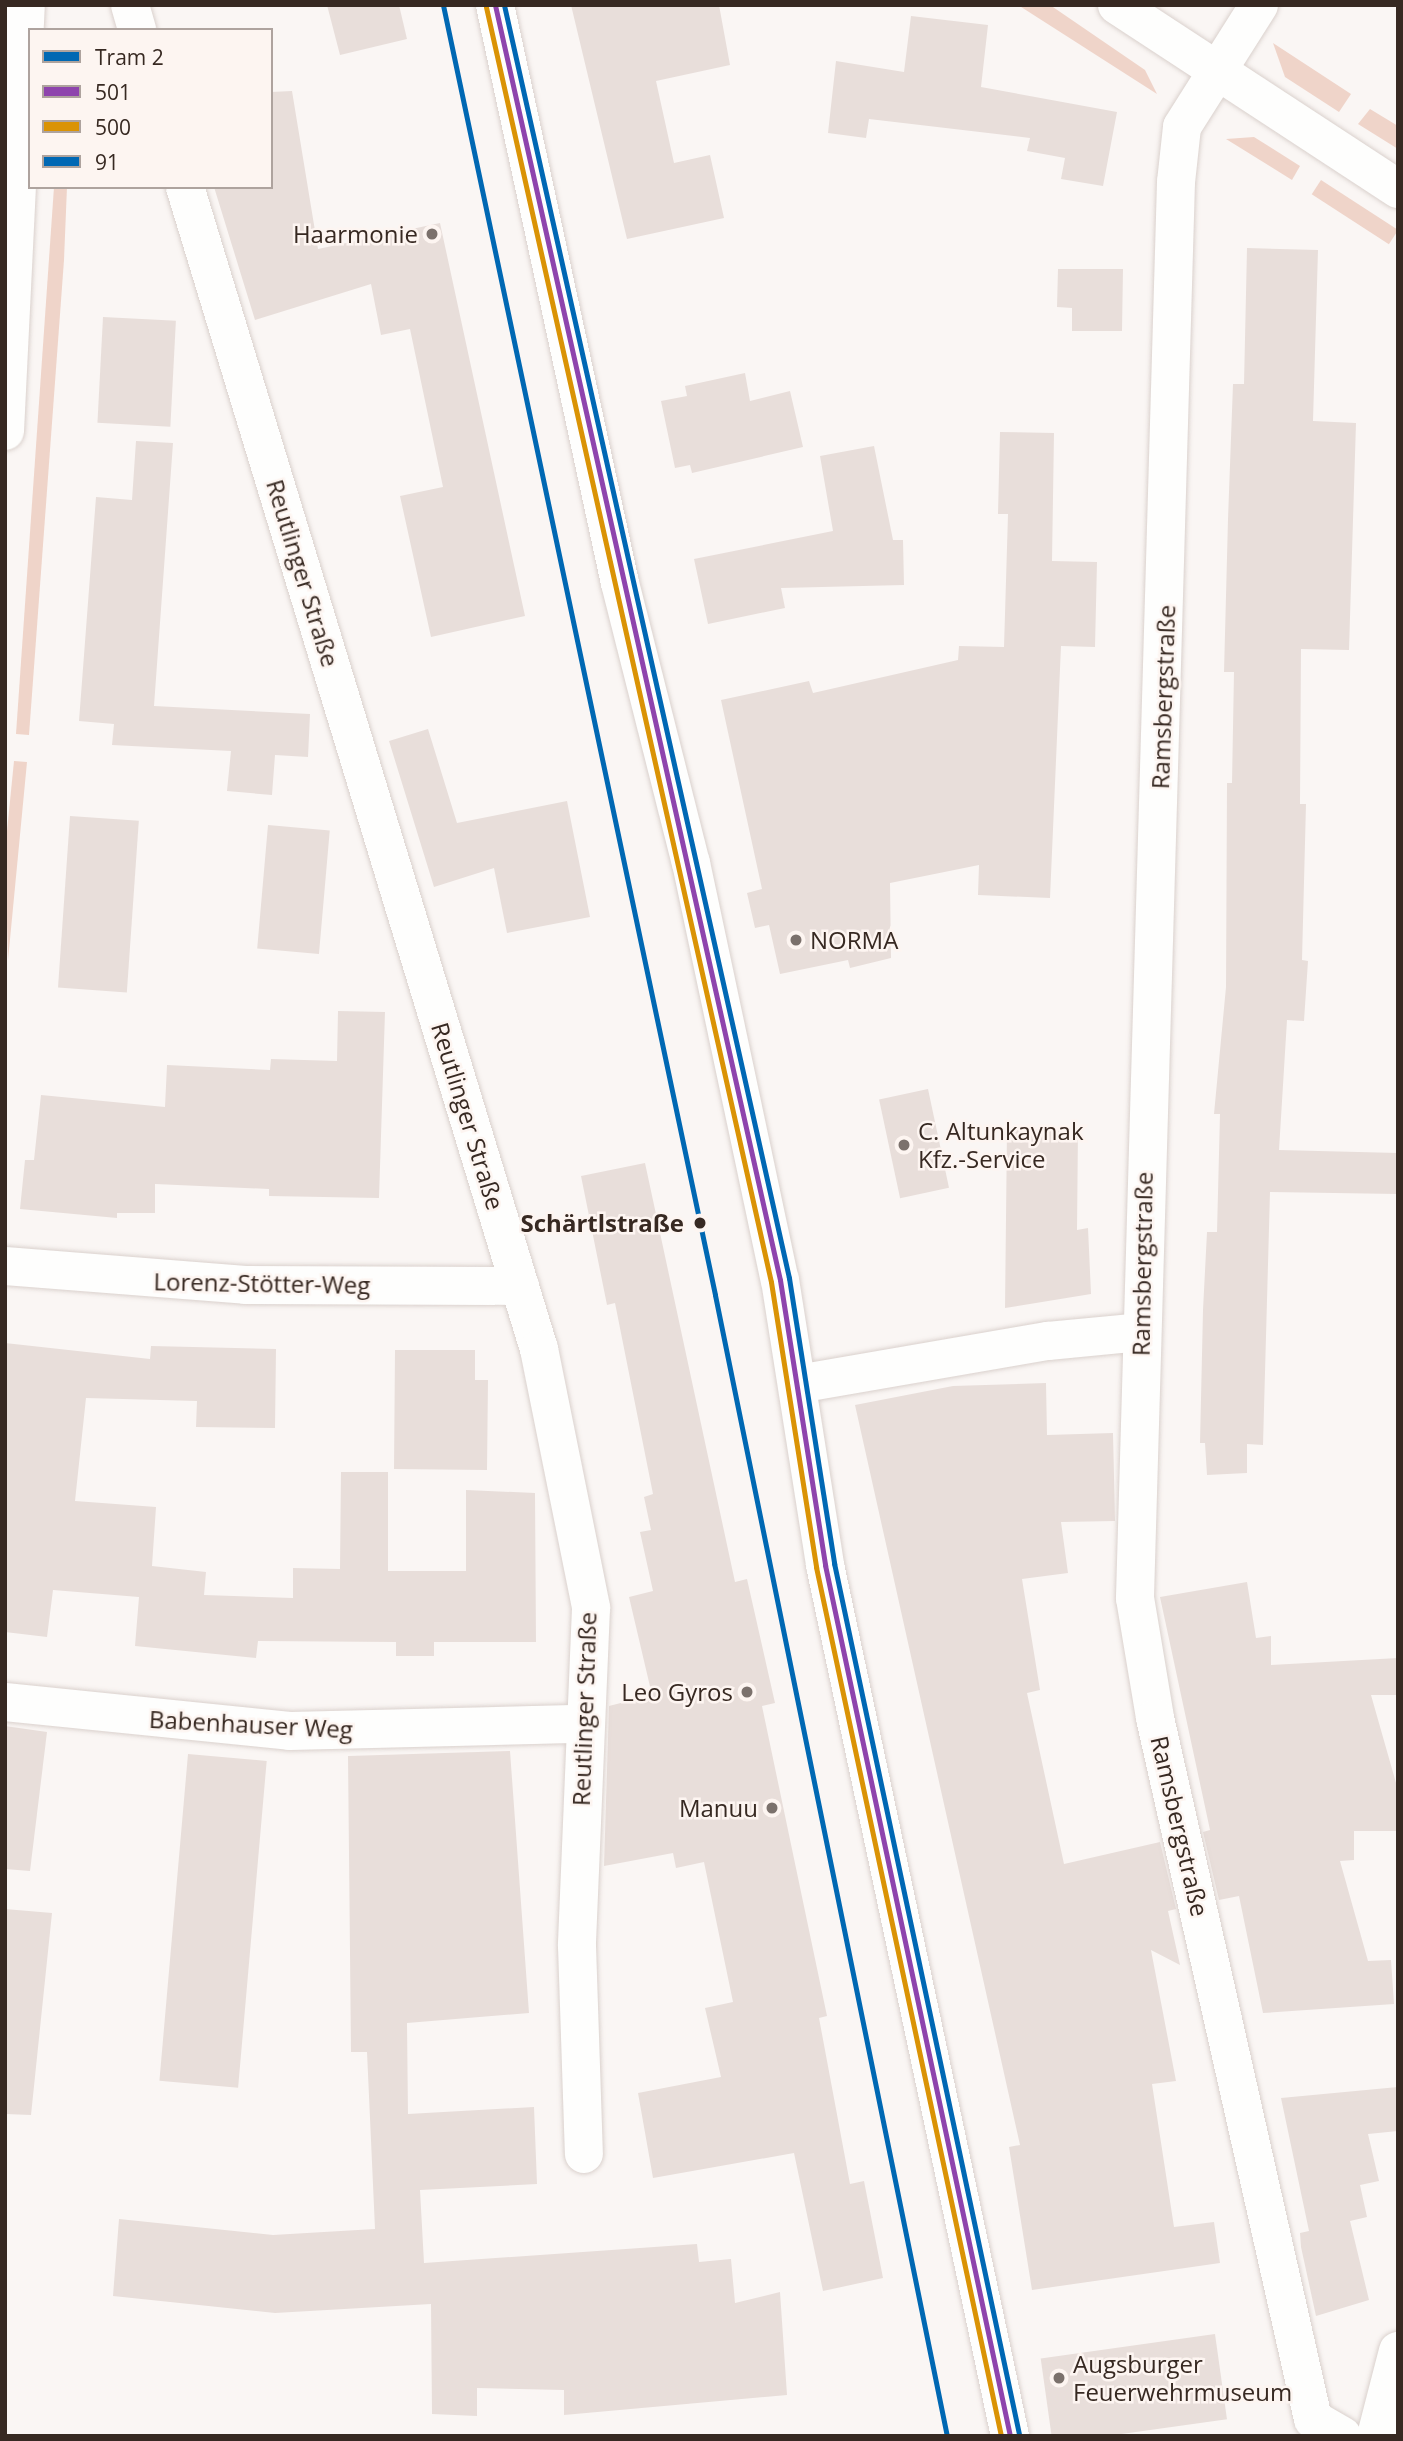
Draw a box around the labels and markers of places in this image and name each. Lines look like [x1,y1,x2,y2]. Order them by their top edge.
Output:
place label: Haarmonie [293,220,418,248]
marker: Haarmonie [424,226,440,242]
place label: NORMA [810,926,898,954]
marker: NORMA [788,932,804,948]
place label: C. Altunkaynak Kfz.-Service [918,1117,1084,1173]
marker: C. Altunkaynak Kfz.-Service [896,1137,912,1153]
place label: Schärtlstraße [521,1209,684,1237]
marker: Schärtlstraße [690,1213,710,1233]
place label: Leo Gyros [621,1678,733,1706]
marker: Leo Gyros [739,1684,755,1700]
place label: Manuu [679,1794,758,1822]
marker: Manuu [764,1800,780,1816]
place label: Augsburger Feuerwehrmuseum [1073,2350,1292,2406]
marker: Augsburger Feuerwehrmuseum [1051,2370,1067,2386]

